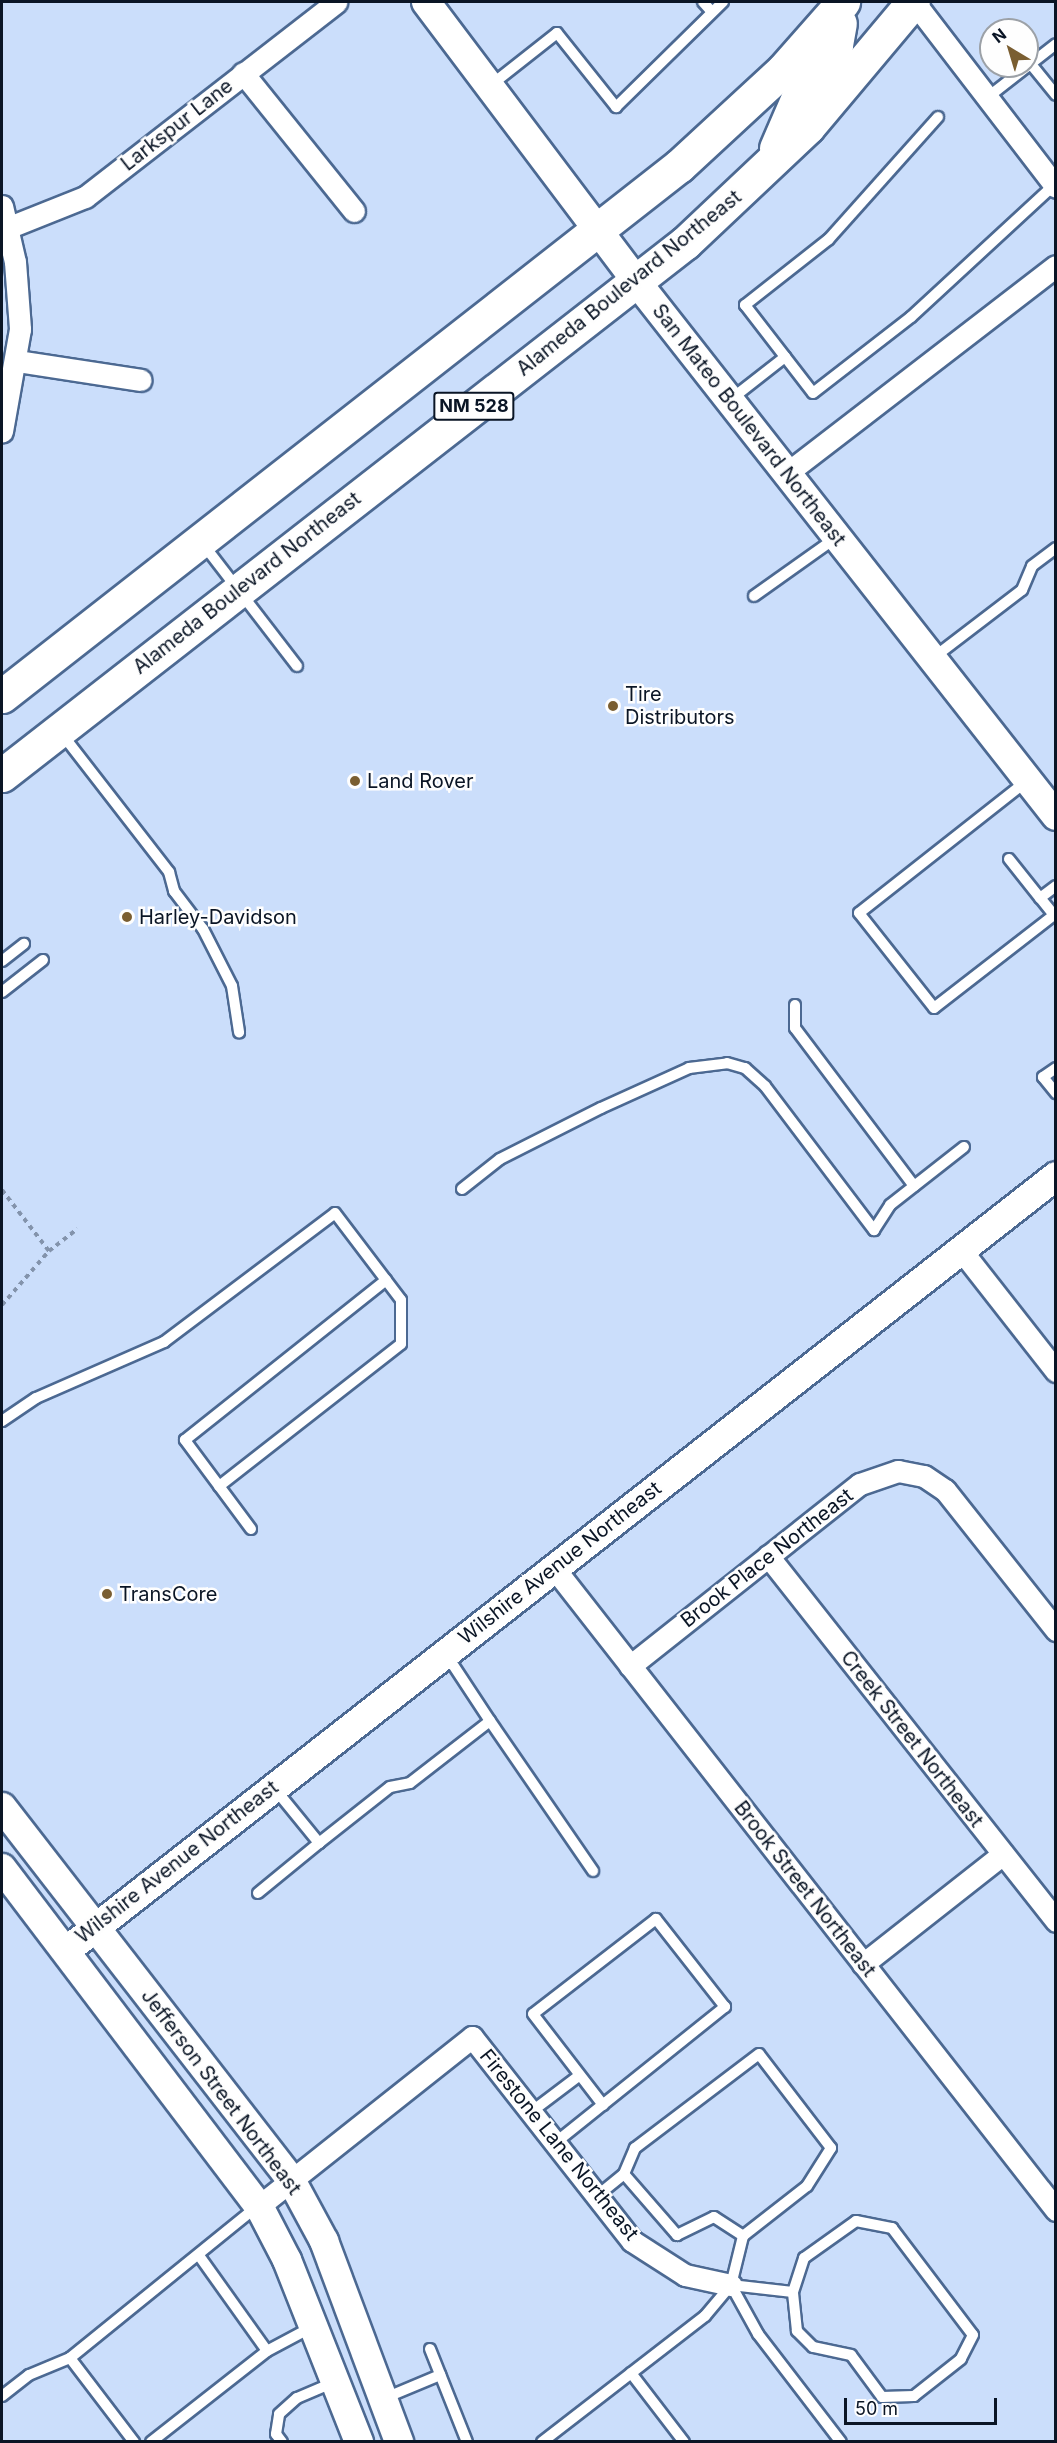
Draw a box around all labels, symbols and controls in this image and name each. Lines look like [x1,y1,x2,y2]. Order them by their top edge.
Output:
north arrow [979,18,1039,78]
text: N [988,24,1010,47]
street label: Larkspur Lane [116,74,238,176]
street label: Alameda Boulevard Northeast [512,185,746,381]
street label: San Mateo Boulevard Northeast [647,299,851,551]
road number: NM 528 [432,391,516,421]
street label: Alameda Boulevard Northeast [128,487,366,679]
place label: Tire Distributors [625,682,735,729]
marker: Tire Distributors [606,699,620,713]
place label: Land Rover [367,769,473,793]
marker: Land Rover [348,774,362,788]
place label: Harley-Davidson [139,905,297,929]
marker: Harley-Davidson [120,910,134,924]
street label: Wilshire Avenue Northeast [454,1476,666,1650]
street label: Brook Place Northeast [676,1483,858,1633]
place label: TransCore [119,1582,217,1606]
marker: TransCore [100,1587,114,1601]
street label: Creek Street Northeast [836,1646,988,1832]
street label: Wilshire Avenue Northeast [71,1775,283,1949]
street label: Brook Street Northeast [729,1796,881,1982]
street label: Jefferson Street Northeast [136,1984,306,2200]
street label: Firestone Lane Northeast [475,2045,643,2245]
scale bar [847,2386,1000,2424]
text: 50 m [855,2398,898,2419]

